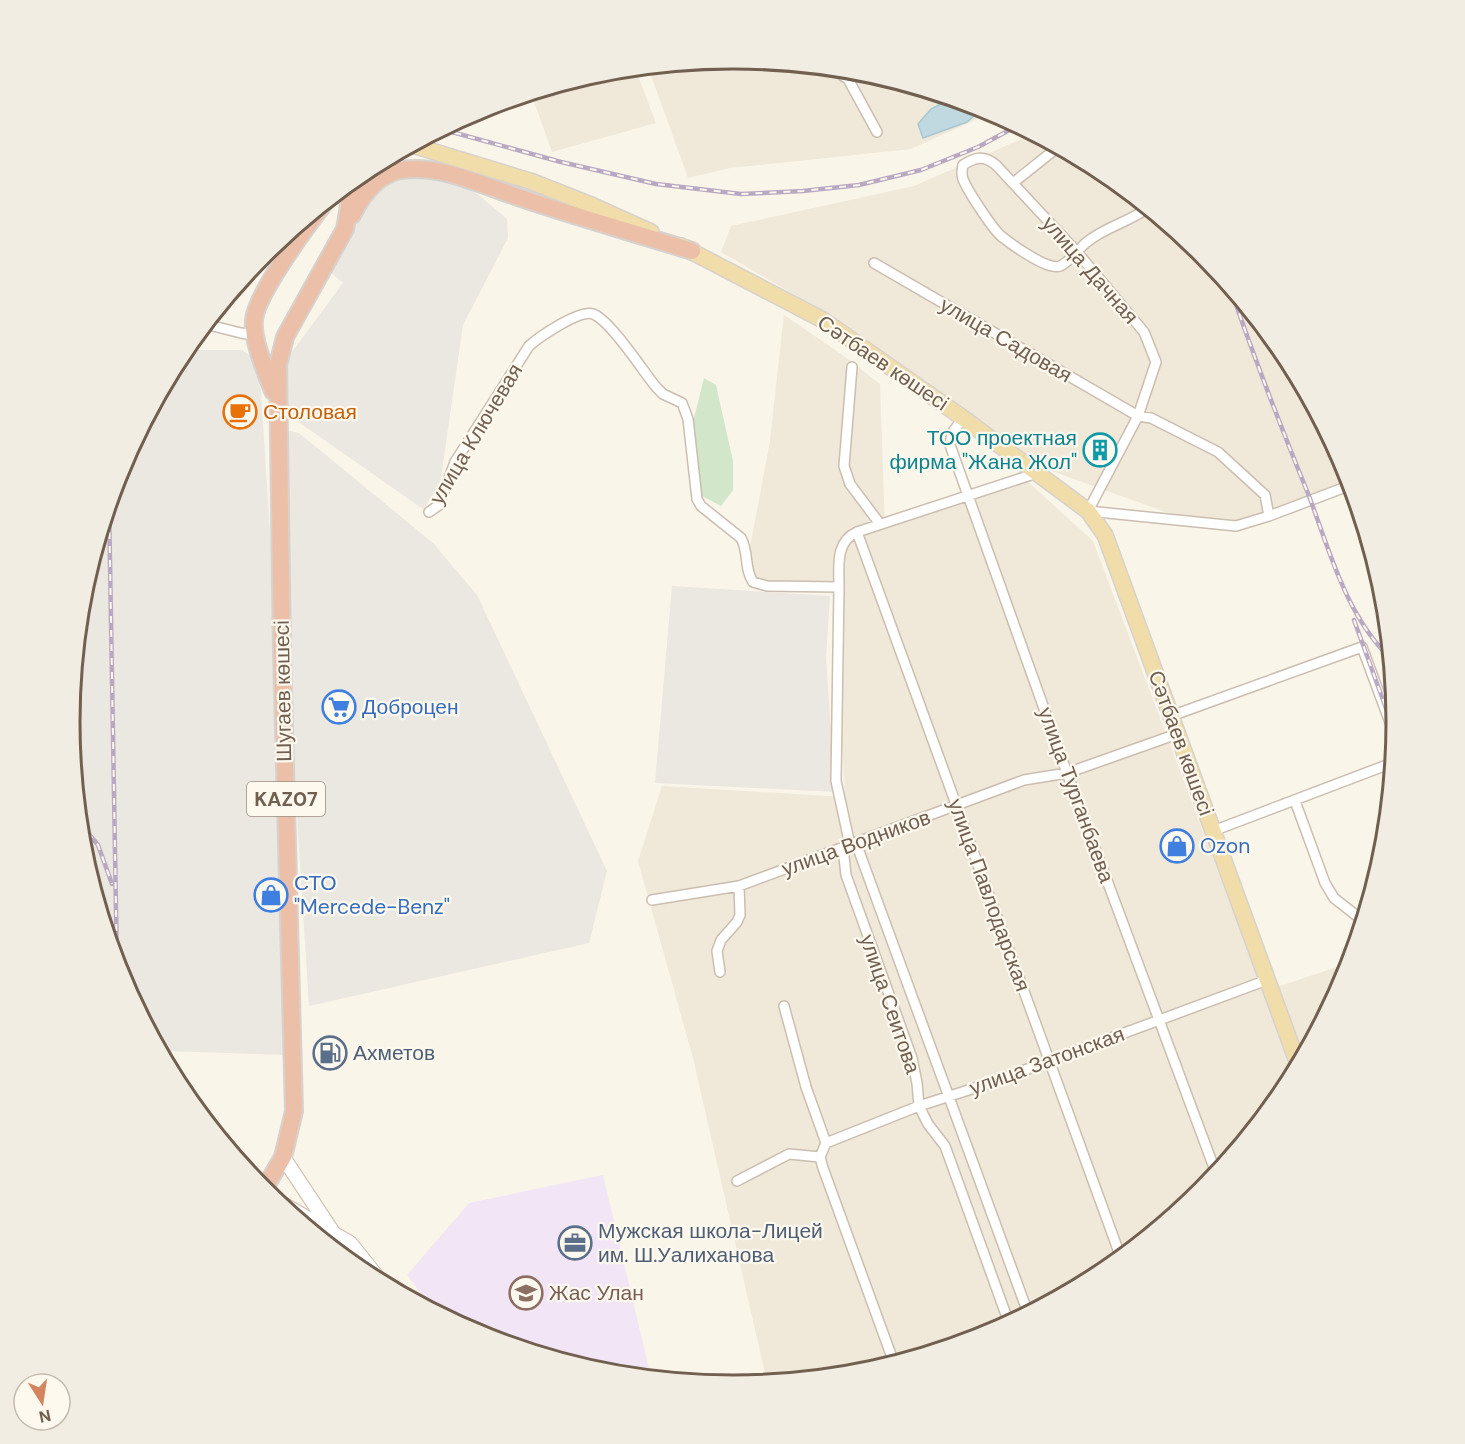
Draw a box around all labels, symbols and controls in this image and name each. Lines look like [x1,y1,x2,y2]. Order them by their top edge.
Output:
street label: улица Дачная [1035,210,1145,330]
street label: улица Садовая [935,291,1077,389]
street label: Сәтбаев көшесі [812,309,954,417]
street label: улица Ключевая [423,358,529,510]
cafe icon: Столовая [222,394,258,430]
place label: Столовая [263,398,357,426]
place label: ТОО проектная фирма "Жана Жол" [890,424,1077,476]
building icon: ТОО проектная фирма "Жана Жол" [1082,432,1118,468]
street label: Шугаев көшесі [268,620,298,762]
street label: Сәтбаев көшесі [1142,666,1220,820]
supermarket icon: Доброцен [321,689,357,725]
place label: Доброцен [362,693,459,721]
street label: улица Турганбаева [1031,703,1121,887]
road number: KAZ07 [247,782,325,816]
street label: улица Павлодарская [941,795,1037,995]
street label: улица Водников [778,803,934,883]
shop icon: Ozon [1159,828,1195,864]
place label: Ozon [1200,832,1250,860]
place label: СТО "Mercede-Benz" [294,869,450,921]
shop icon: СТО "Mercede-Benz" [253,877,289,913]
street label: улица Сеитова [853,931,927,1078]
street label: улица Затонская [966,1020,1128,1102]
fuel station icon: Ахметов [312,1035,348,1071]
place label: Ахметов [353,1039,435,1067]
place label: Мужская школа-Лицей им. Ш.Уалиханова [598,1217,823,1269]
office icon: Мужская школа-Лицей им. Ш.Уалиханова [557,1225,593,1261]
school or university icon: Жас Улан [508,1275,544,1311]
place label: Жас Улан [549,1279,644,1307]
north arrow [12,1372,72,1432]
text: N [37,1405,53,1428]

